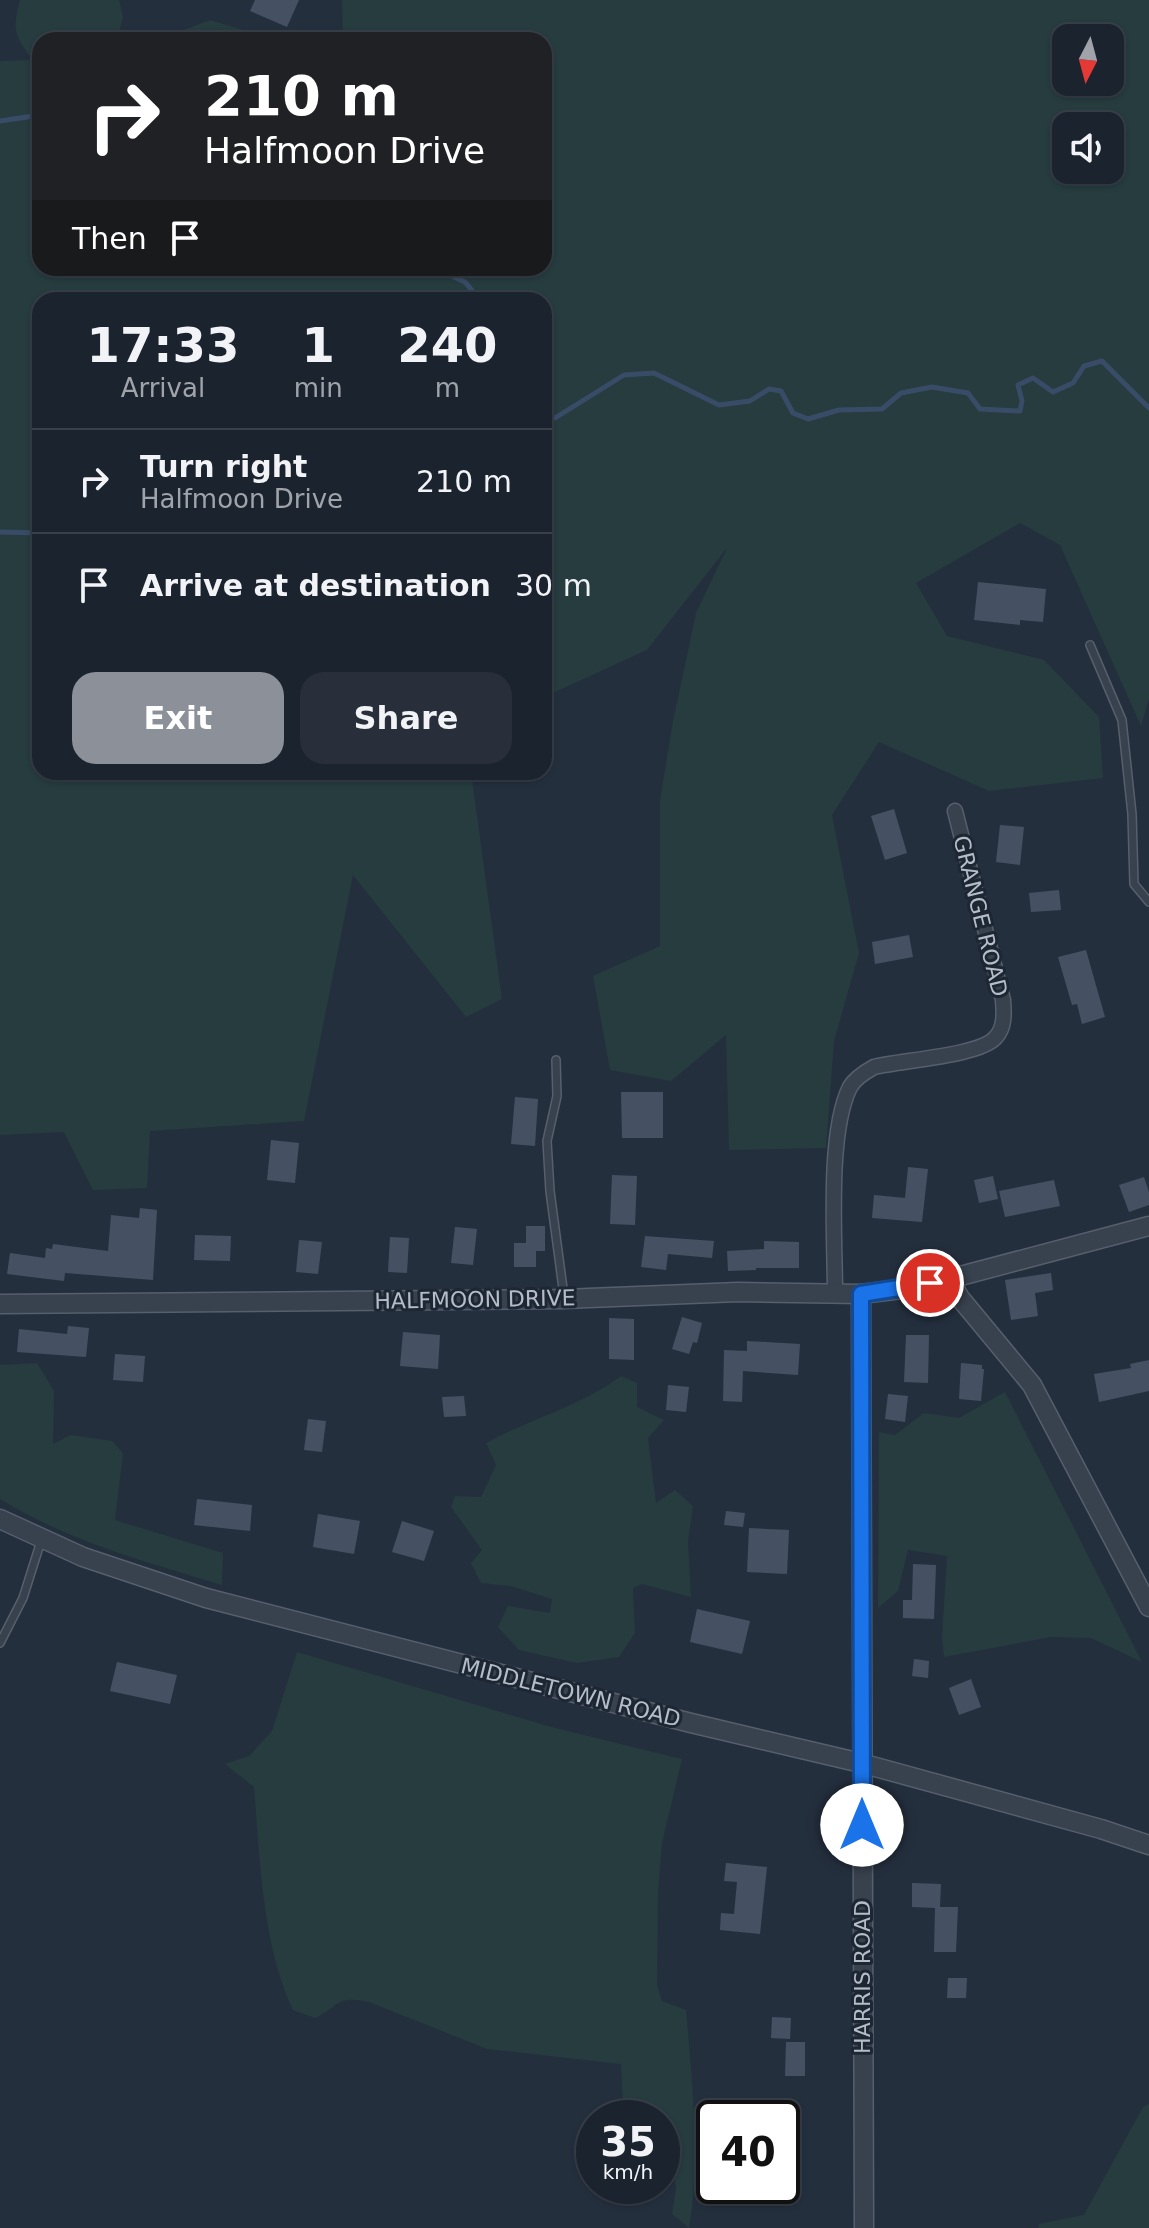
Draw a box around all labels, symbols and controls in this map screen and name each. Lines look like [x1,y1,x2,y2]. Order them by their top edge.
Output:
north arrow [1052,24,1124,96]
map controls [1052,24,1124,184]
text: 210 m [204,63,399,128]
icon: right [72,64,176,168]
button: sound [1052,112,1124,184]
text: Halfmoon Drive [204,130,485,171]
icon: arrive [163,216,207,260]
text: Then [72,221,147,256]
text: 17:33 [86,317,239,373]
text: 1 [302,317,335,373]
text: 240 [397,317,497,373]
text: Arrival [121,373,205,403]
text: min [294,373,343,403]
text: m [435,373,460,403]
text: Turn right [140,449,307,484]
icon: right [72,459,116,503]
text: 210 m [416,464,512,499]
text: Halfmoon Drive [140,484,343,514]
icon: arrive [72,563,116,607]
text: Arrive at destination [140,568,491,603]
text: 30 m [515,568,592,603]
button: Exit [72,672,284,764]
button: Share [300,672,512,764]
street label: GRANGE ROAD [948,833,1013,999]
pin [896,1249,964,1317]
icon: arrive [908,1261,952,1305]
street label: HALFMOON DRIVE [374,1285,576,1314]
street label: MIDDLETOWN ROAD [458,1653,683,1732]
position arrow [820,1783,904,1867]
street label: HARRIS ROAD [850,1900,875,2054]
speed limit sign: 40 [696,2100,800,2204]
text: 35 [600,2119,656,2165]
text: km/h [603,2160,653,2184]

